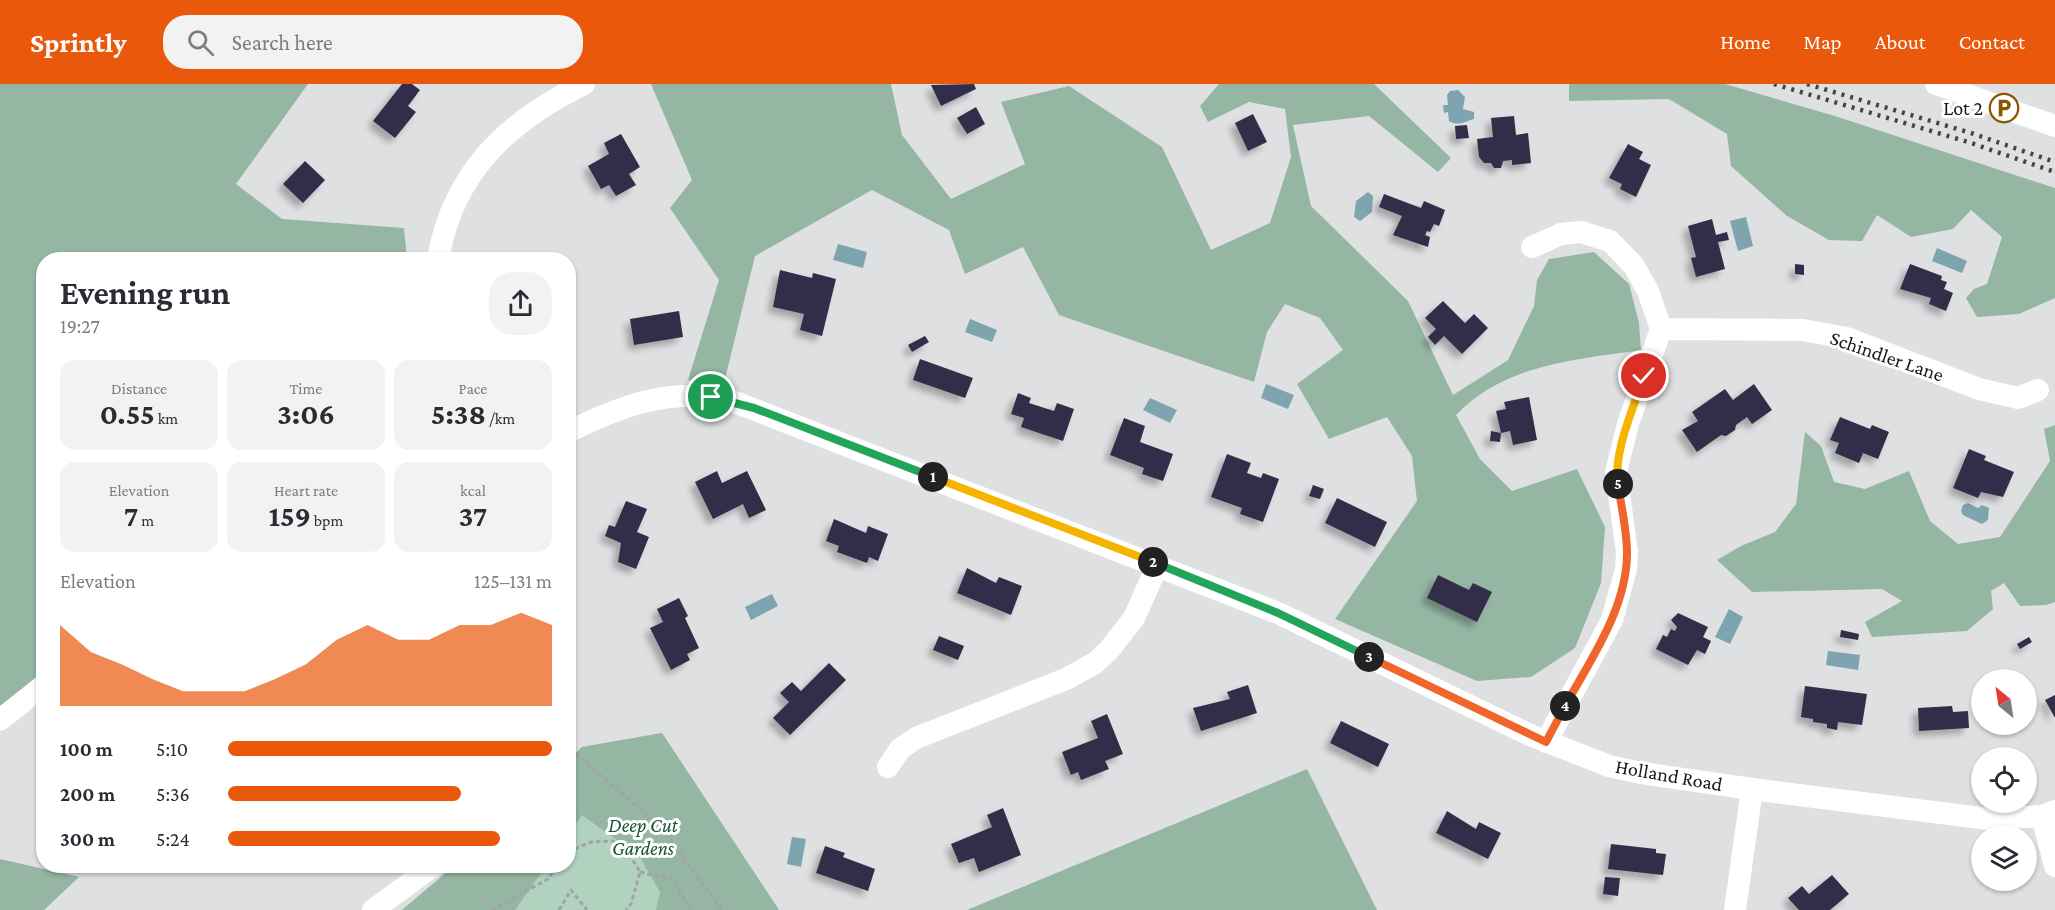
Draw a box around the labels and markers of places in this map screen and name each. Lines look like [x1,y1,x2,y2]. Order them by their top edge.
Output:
parking icon: Lot 2 [1988,92,2020,124]
place label: Lot 2 [1943,97,1983,119]
pin [1618,350,1669,401]
pin [685,371,736,422]
pin: 1 [918,462,948,492]
pin: 5 [1603,469,1633,499]
pin: 2 [1138,547,1168,577]
pin: 3 [1354,642,1384,672]
pin: 4 [1550,691,1580,721]

